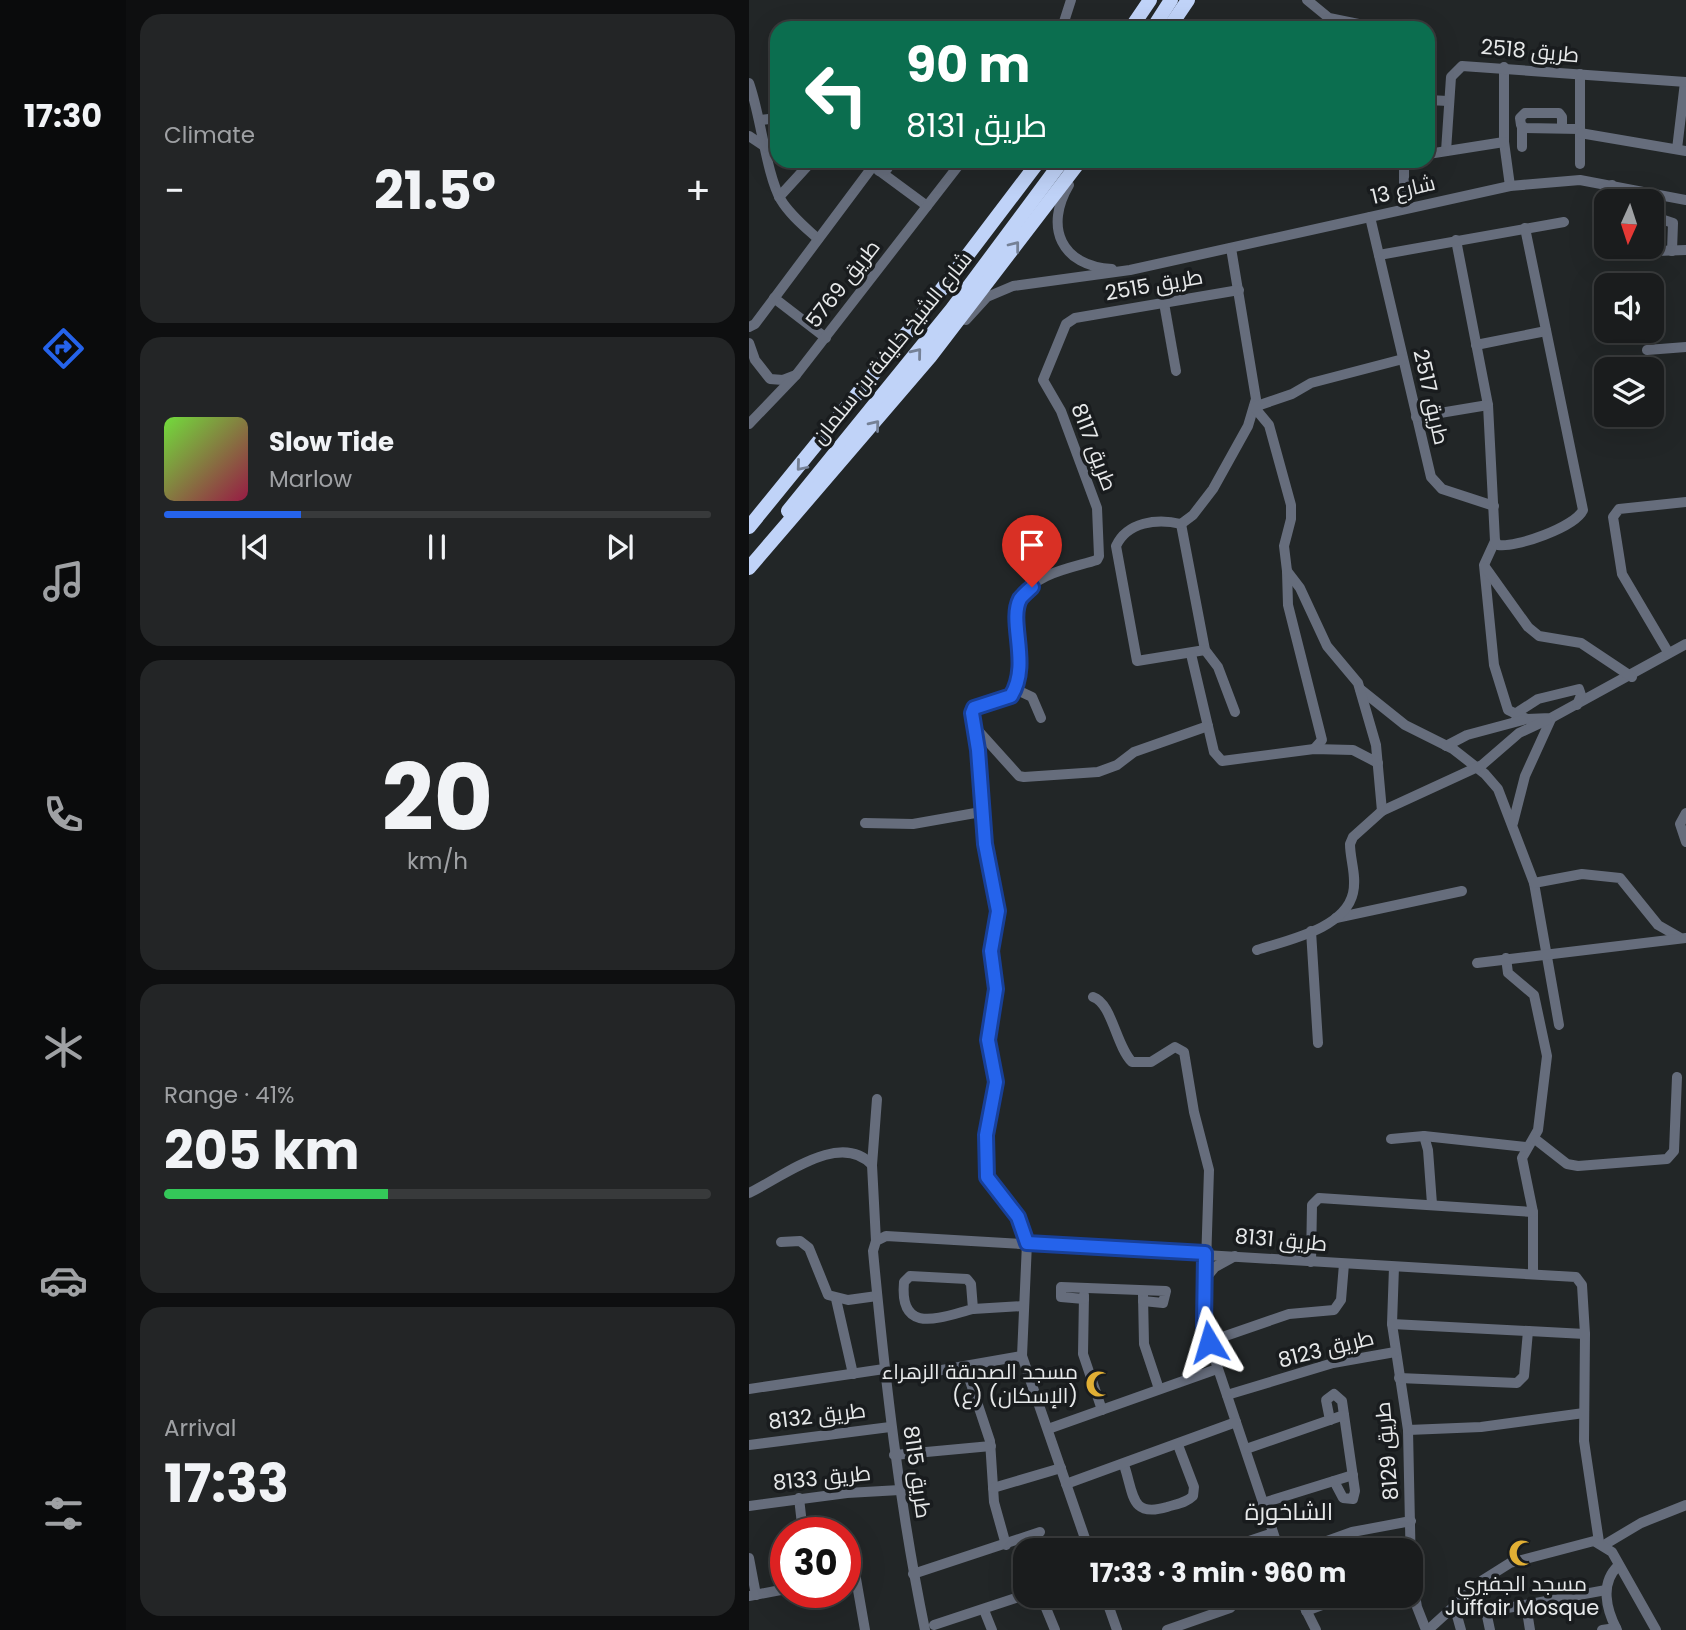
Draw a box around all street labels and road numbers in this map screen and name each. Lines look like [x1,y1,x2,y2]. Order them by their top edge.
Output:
street label: طريق 2518 [1480,32,1581,69]
street label: شارع 13 [1368,168,1438,211]
street label: طريق 5769 [799,233,886,334]
street label: شارع الشيخ خليفة بن سلمان [805,245,978,450]
street label: طريق 2515 [1103,262,1205,307]
street label: طريق 2517 [1406,346,1457,447]
street label: طريق 8117 [1064,399,1124,495]
street label: طريق 8131 [1234,1221,1328,1258]
street label: طريق 8123 [1275,1323,1377,1374]
street label: طريق 8132 [767,1395,867,1436]
street label: طريق 8129 [1368,1401,1405,1502]
street label: طريق 8115 [897,1424,938,1520]
street label: طريق 8133 [772,1458,872,1497]

